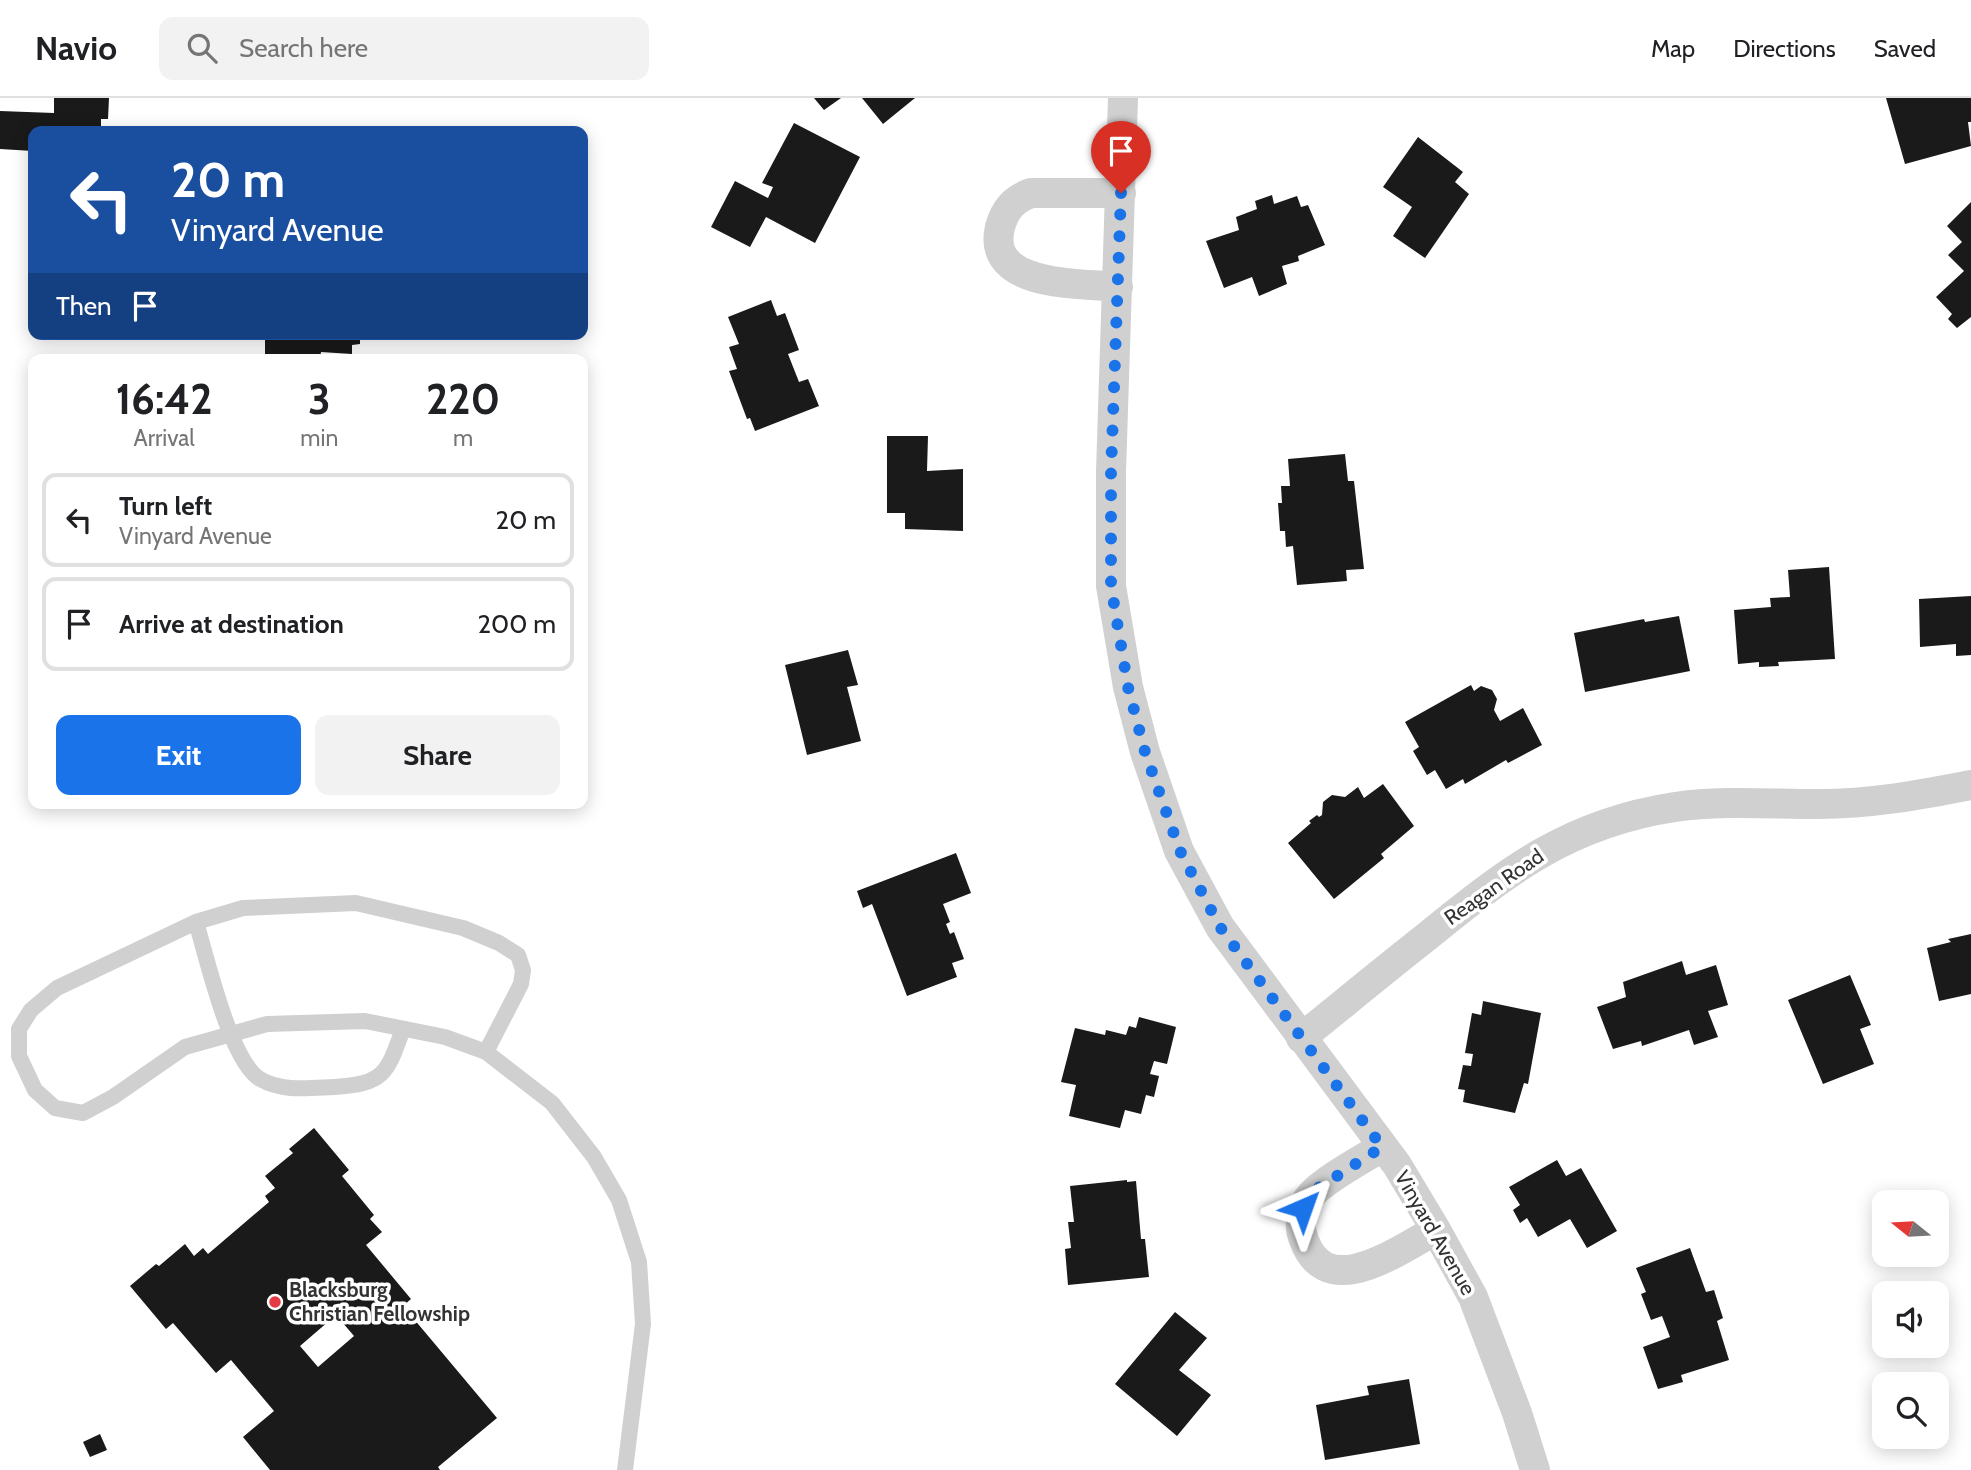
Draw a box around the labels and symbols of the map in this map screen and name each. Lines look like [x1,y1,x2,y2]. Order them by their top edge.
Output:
pin [1091,121,1151,193]
street label: Reagan Road [1439,843,1548,930]
street label: Vinyard Avenue [1390,1166,1481,1300]
position arrow [1266,1171,1340,1245]
north arrow [1872,1190,1950,1267]
place label: Blacksburg Christian Fellowship [289,1277,470,1326]
marker: Blacksburg Christian Fellowship [267,1294,283,1310]

